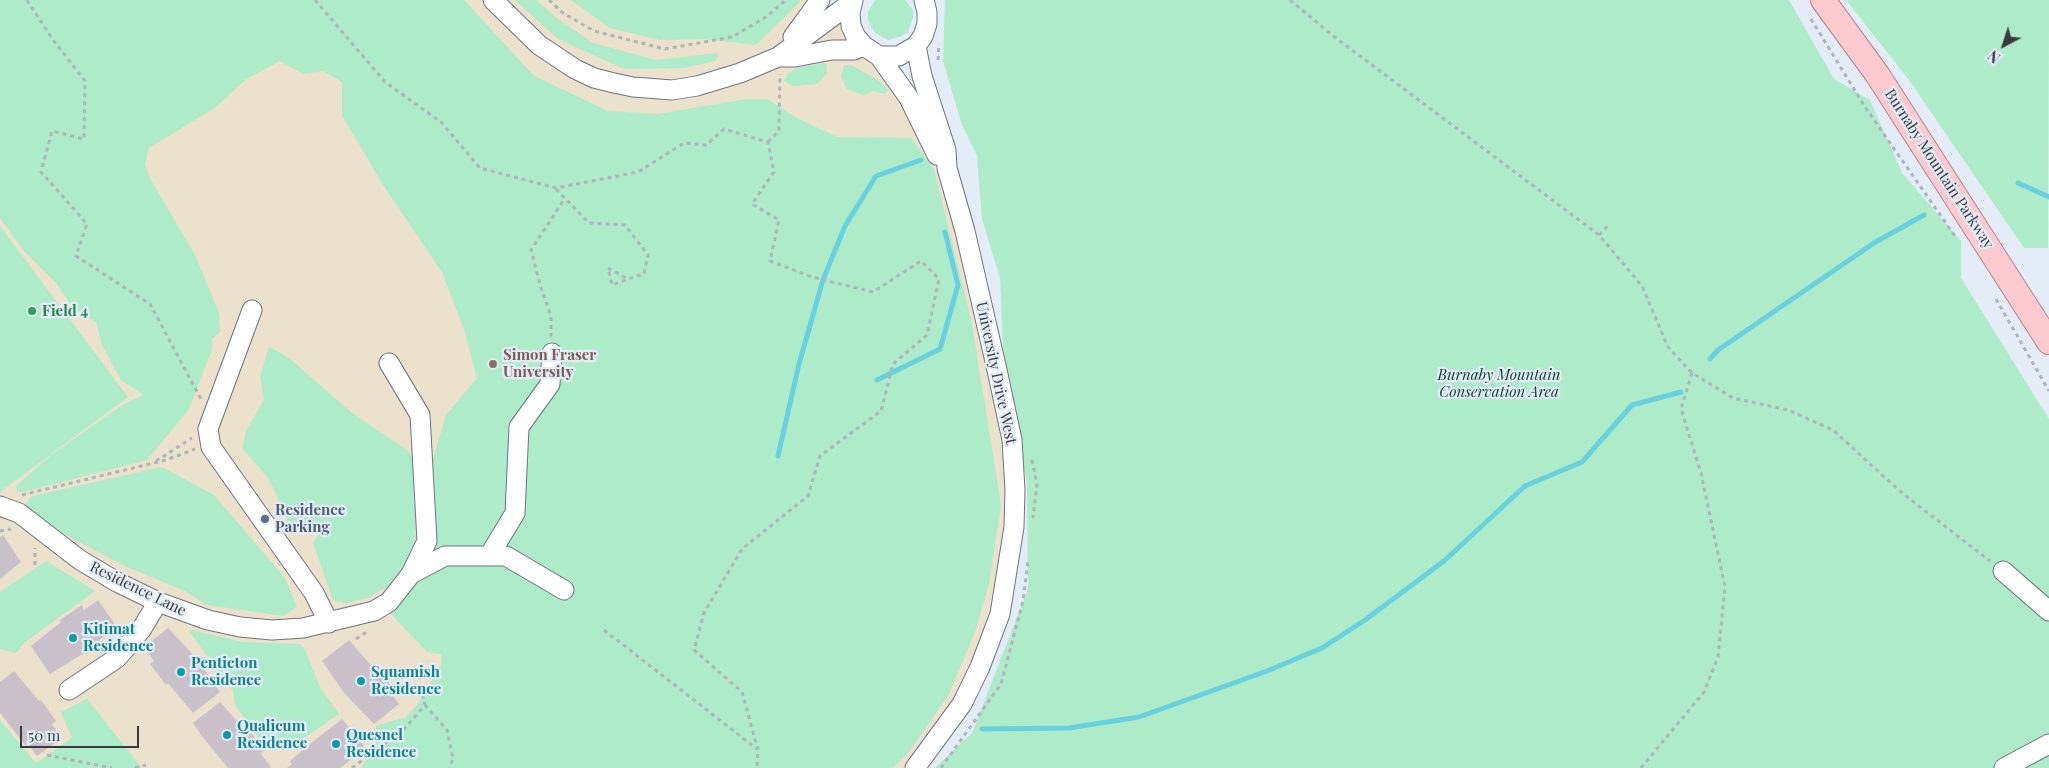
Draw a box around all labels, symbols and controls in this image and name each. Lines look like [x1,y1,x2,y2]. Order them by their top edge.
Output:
north arrow [1979,20,2029,70]
text: N [1984,46,2004,67]
street label: Burnaby Mountain Parkway [1881,86,1997,252]
street label: University Drive West [972,300,1020,446]
place label: Field 4 [42,302,88,320]
marker: Field 4 [26,305,38,317]
place label: Simon Fraser University [503,346,596,381]
marker: Simon Fraser University [487,358,499,370]
park label: Burnaby Mountain Conservation Area [1438,366,1560,401]
place label: Residence Parking [275,501,345,536]
marker: Residence Parking [259,513,271,525]
street label: Residence Lane [87,558,189,620]
place label: Kitimat Residence [83,620,153,655]
marker: Kitimat Residence [67,632,79,644]
place label: Penticton Residence [191,654,261,689]
place label: Squamish Residence [371,663,441,698]
marker: Penticton Residence [175,666,187,678]
marker: Squamish Residence [355,675,367,687]
scale bar [22,716,141,748]
place label: Qualicum Residence [237,717,307,752]
text: 50 m [28,725,60,745]
place label: Quesnel Residence [346,726,416,761]
marker: Qualicum Residence [221,729,233,741]
marker: Quesnel Residence [330,738,342,750]

